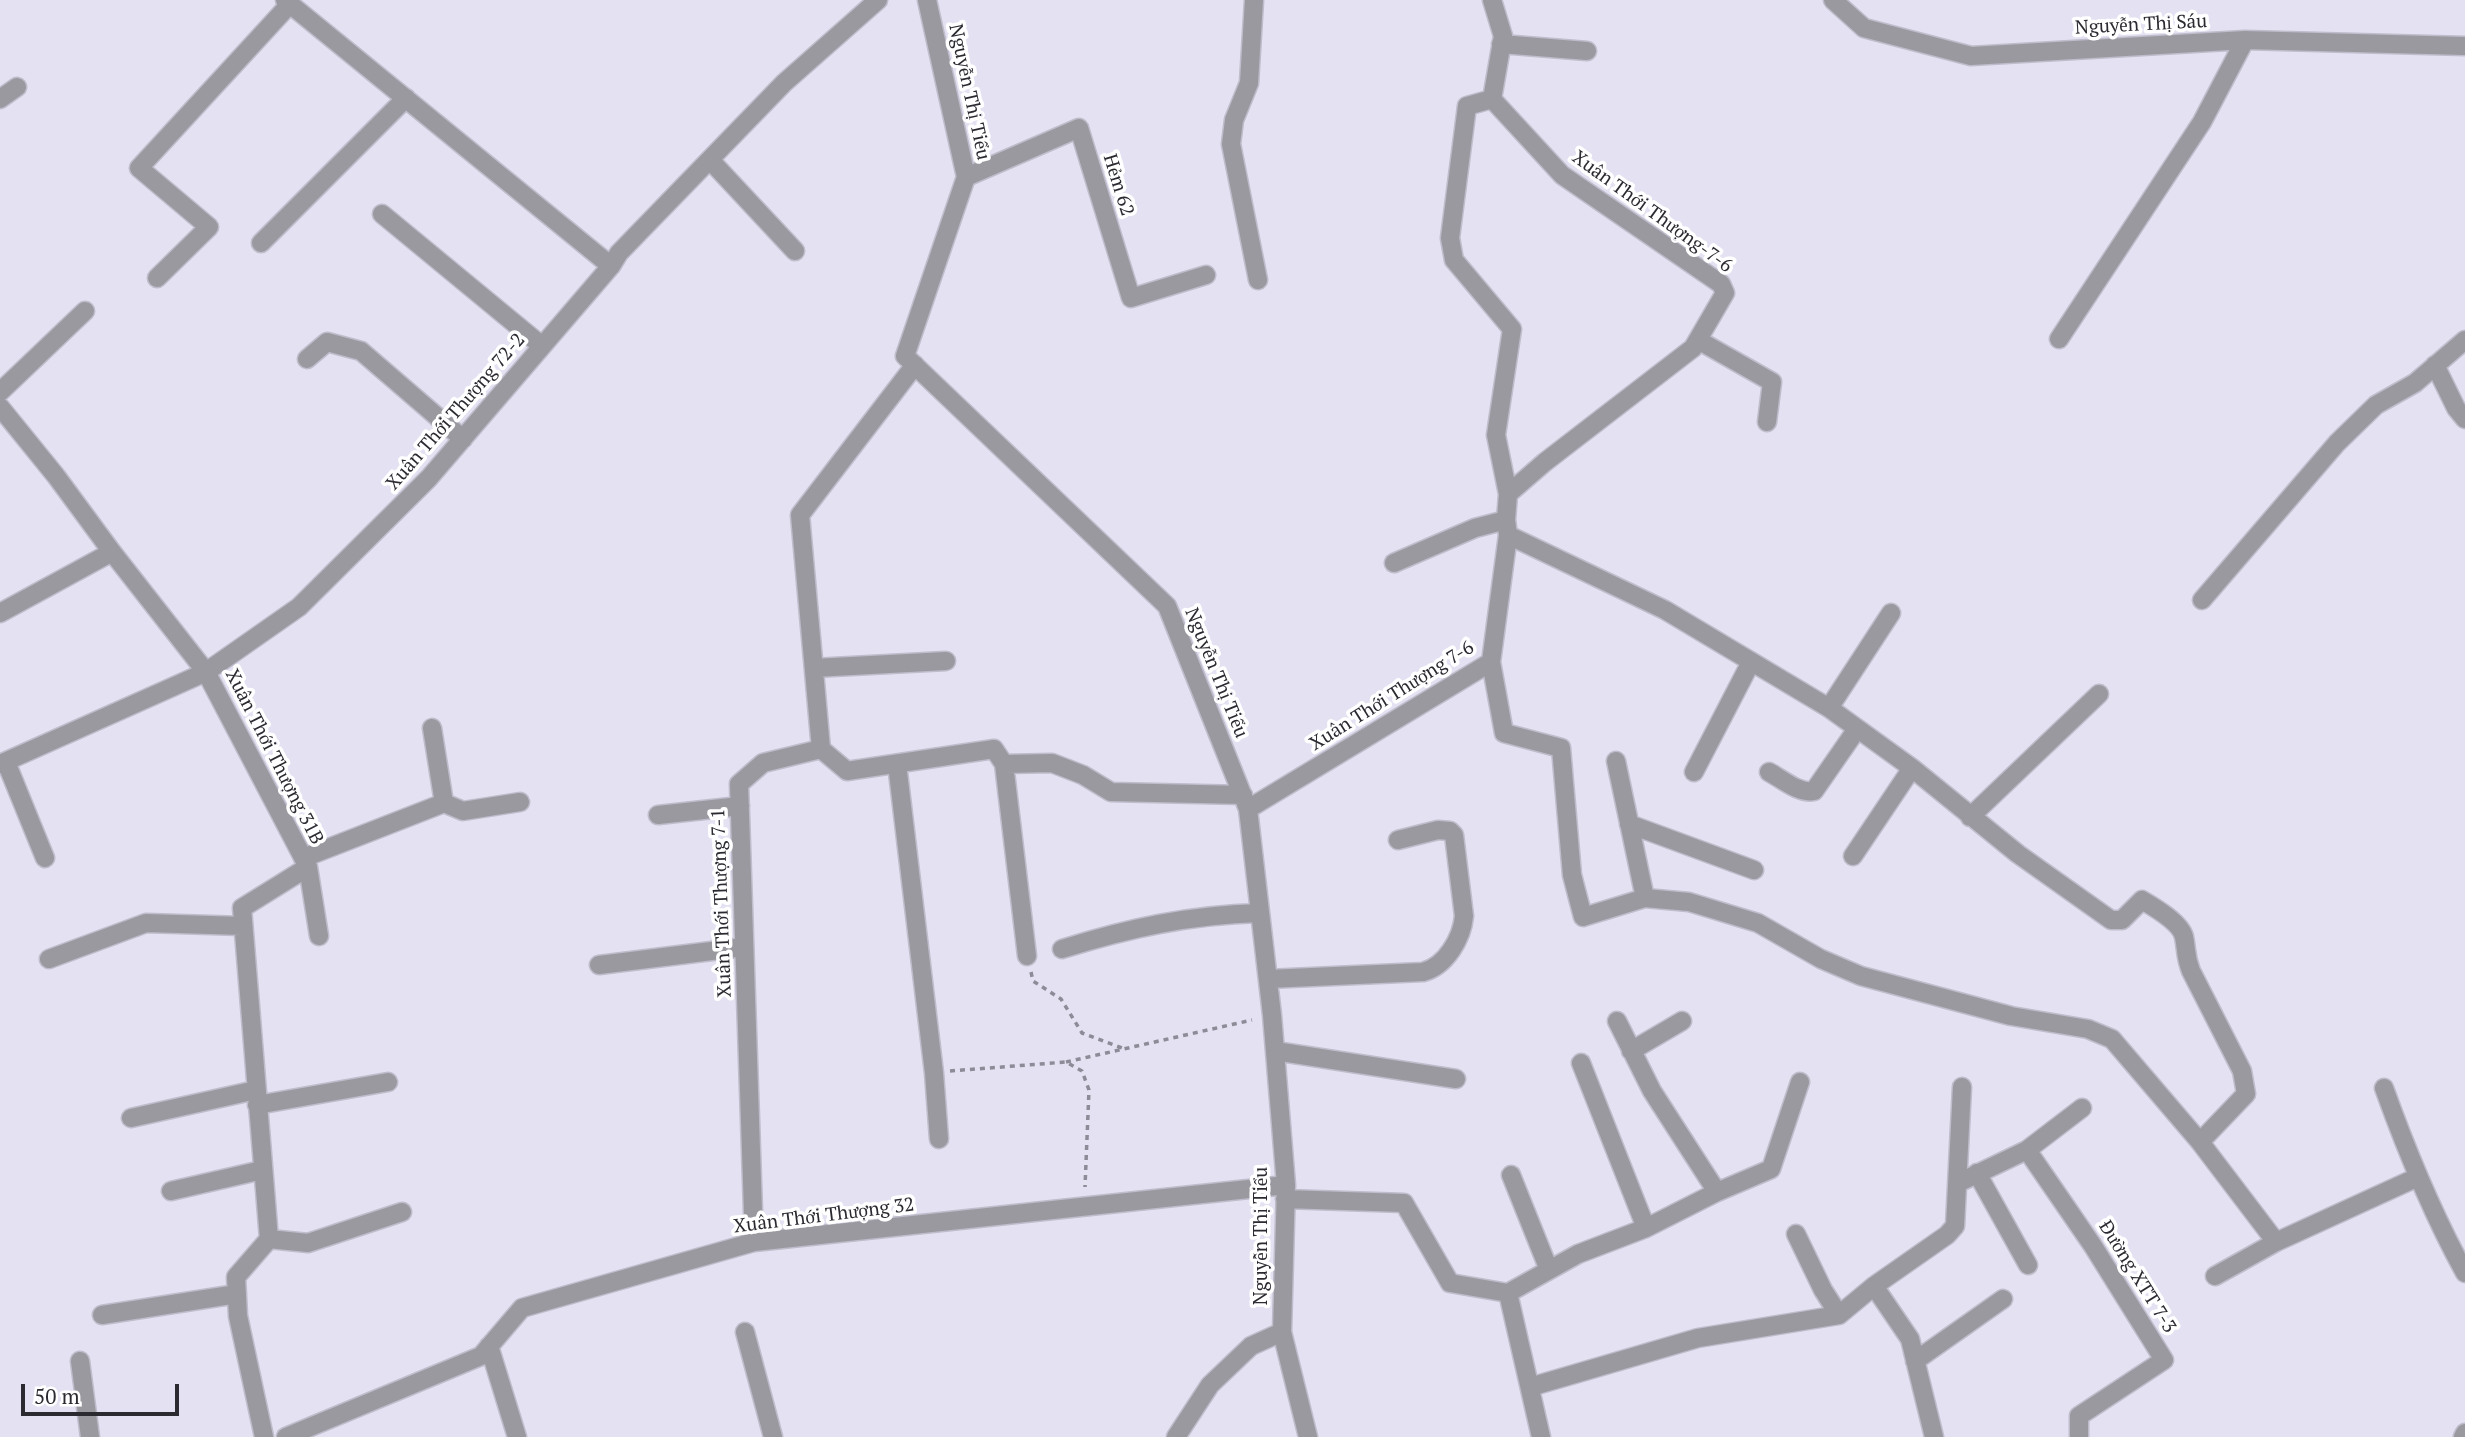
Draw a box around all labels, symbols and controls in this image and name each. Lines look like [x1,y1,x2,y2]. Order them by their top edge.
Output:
street label: Nguyễn Thị Sáu [2074,10,2208,40]
street label: Nguyễn Thị Tiểu [943,22,995,162]
street label: Xuân Thới Thượng-7-6 [1567,146,1737,278]
street label: Hẻm 62 [1098,151,1138,219]
street label: Xuân Thới Thượng 72-2 [382,329,530,495]
street label: Nguyễn Thị Tiểu [1180,605,1252,741]
street label: Xuân Thới Thượng 7-6 [1306,636,1478,756]
street label: Xuân Thới Thượng 31B [220,666,328,848]
street label: Xuân Thới Thượng 7-1 [707,808,737,998]
street label: Nguyễn Thị Tiểu [1251,1167,1273,1305]
street label: Xuân Thới Thượng 32 [732,1194,916,1238]
street label: Đường XTT 7-3 [2093,1217,2181,1337]
scale bar [24,1370,182,1414]
text: 50 m [34,1382,80,1410]

